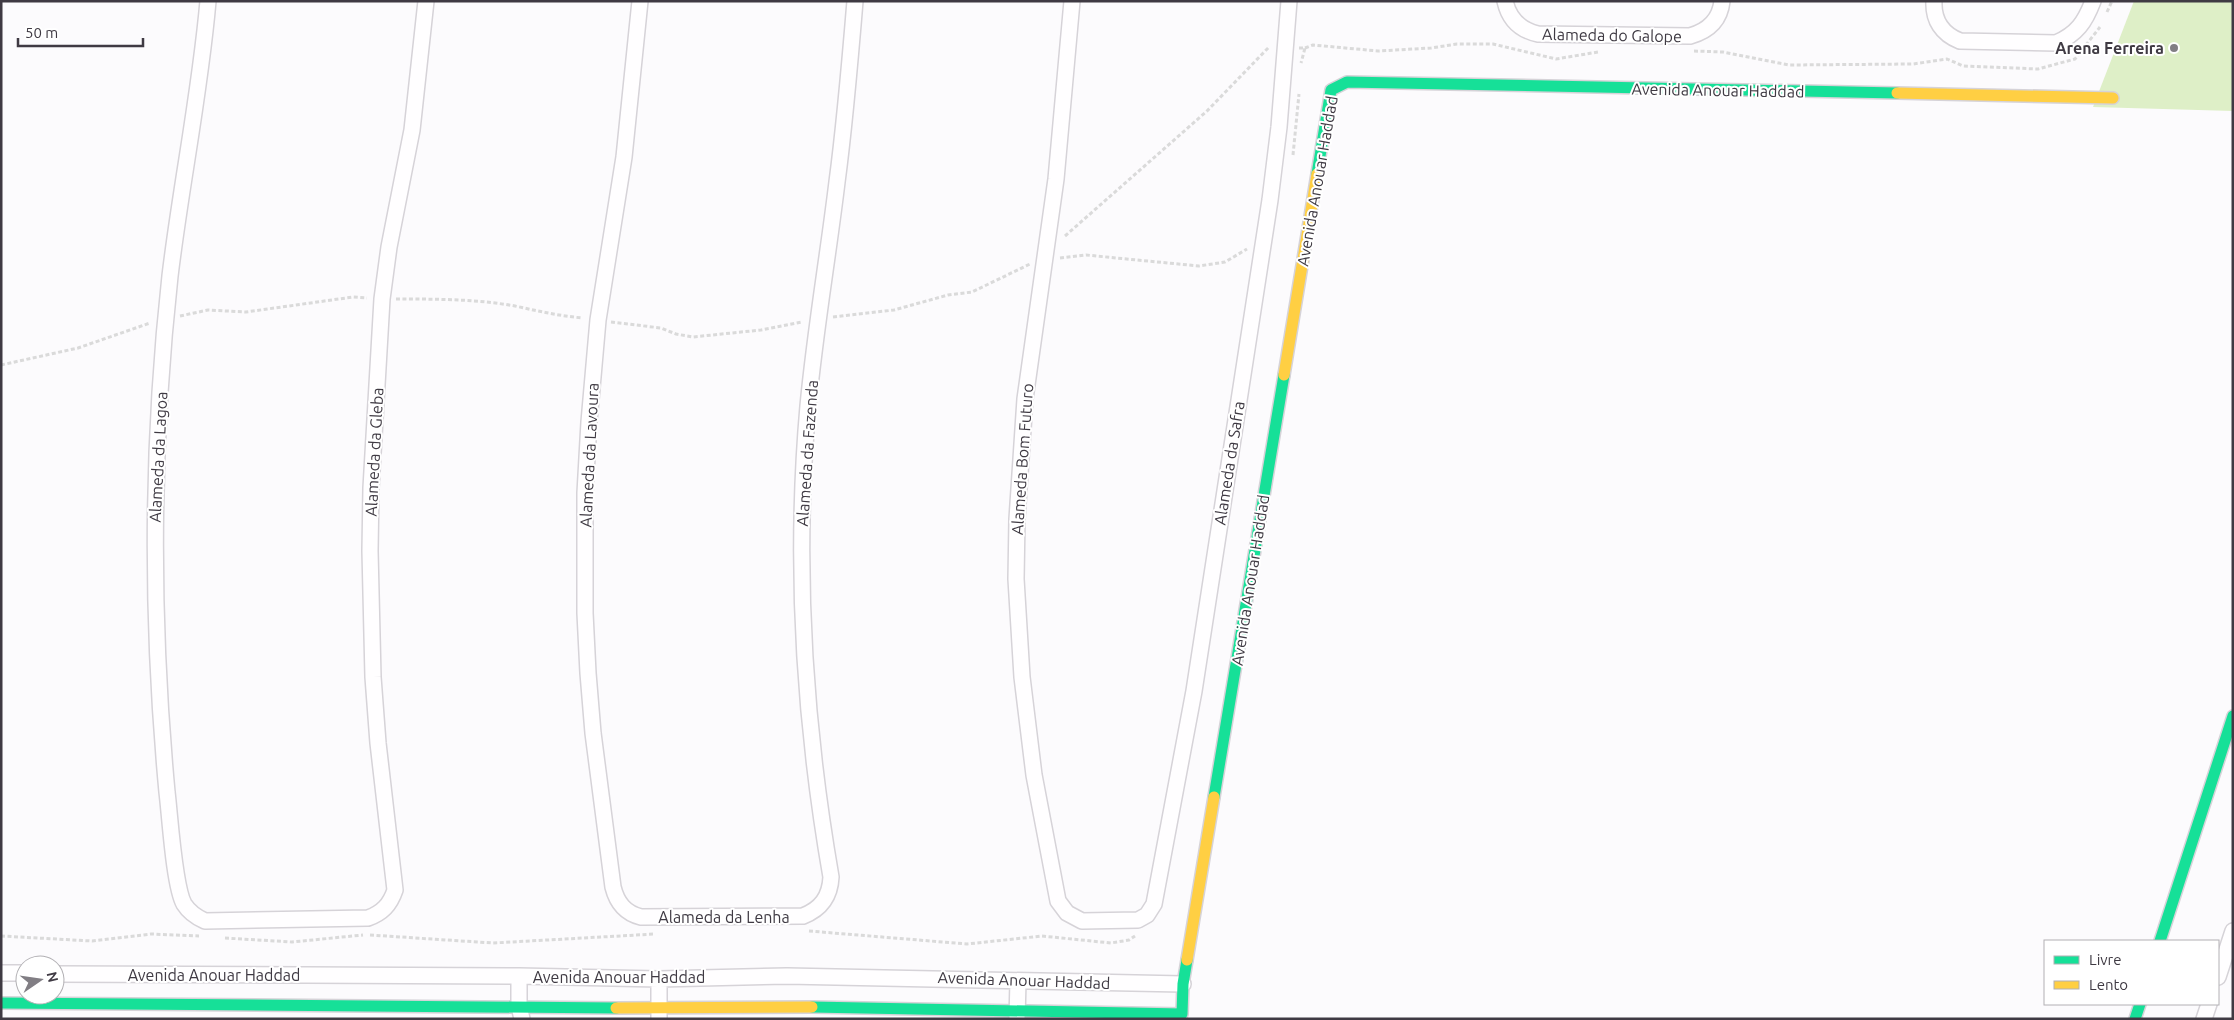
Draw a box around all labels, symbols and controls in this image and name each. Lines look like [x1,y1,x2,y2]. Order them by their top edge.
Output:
scale bar [18,15,142,47]
text: 50 m [25,24,58,41]
street label: Alameda do Galope [1542,25,1682,45]
place label: Arena Ferreira [2055,39,2164,57]
marker: Arena Ferreira [2168,42,2180,54]
street label: Avenida Anouar Haddad [1631,79,1805,101]
street label: Avenida Anouar Haddad [1293,94,1341,268]
street label: Alameda da Fazenda [793,379,821,527]
street label: Alameda da Lavoura [576,382,602,528]
street label: Alameda Bom Futuro [1008,383,1036,535]
street label: Alameda da Gleba [362,387,386,517]
street label: Alameda da Lagoa [146,391,170,523]
street label: Alameda da Safra [1210,400,1248,526]
street label: Avenida Anouar Haddad [1228,493,1272,667]
street label: Alameda da Lenha [658,908,790,926]
legend [2044,940,2219,1005]
text: Livre [2089,951,2122,968]
north arrow [15,955,65,1005]
street label: Avenida Anouar Haddad [128,966,300,984]
street label: Avenida Anouar Haddad [533,968,705,986]
street label: Avenida Anouar Haddad [937,968,1111,992]
text: N [44,970,62,984]
text: Lento [2089,976,2128,993]

